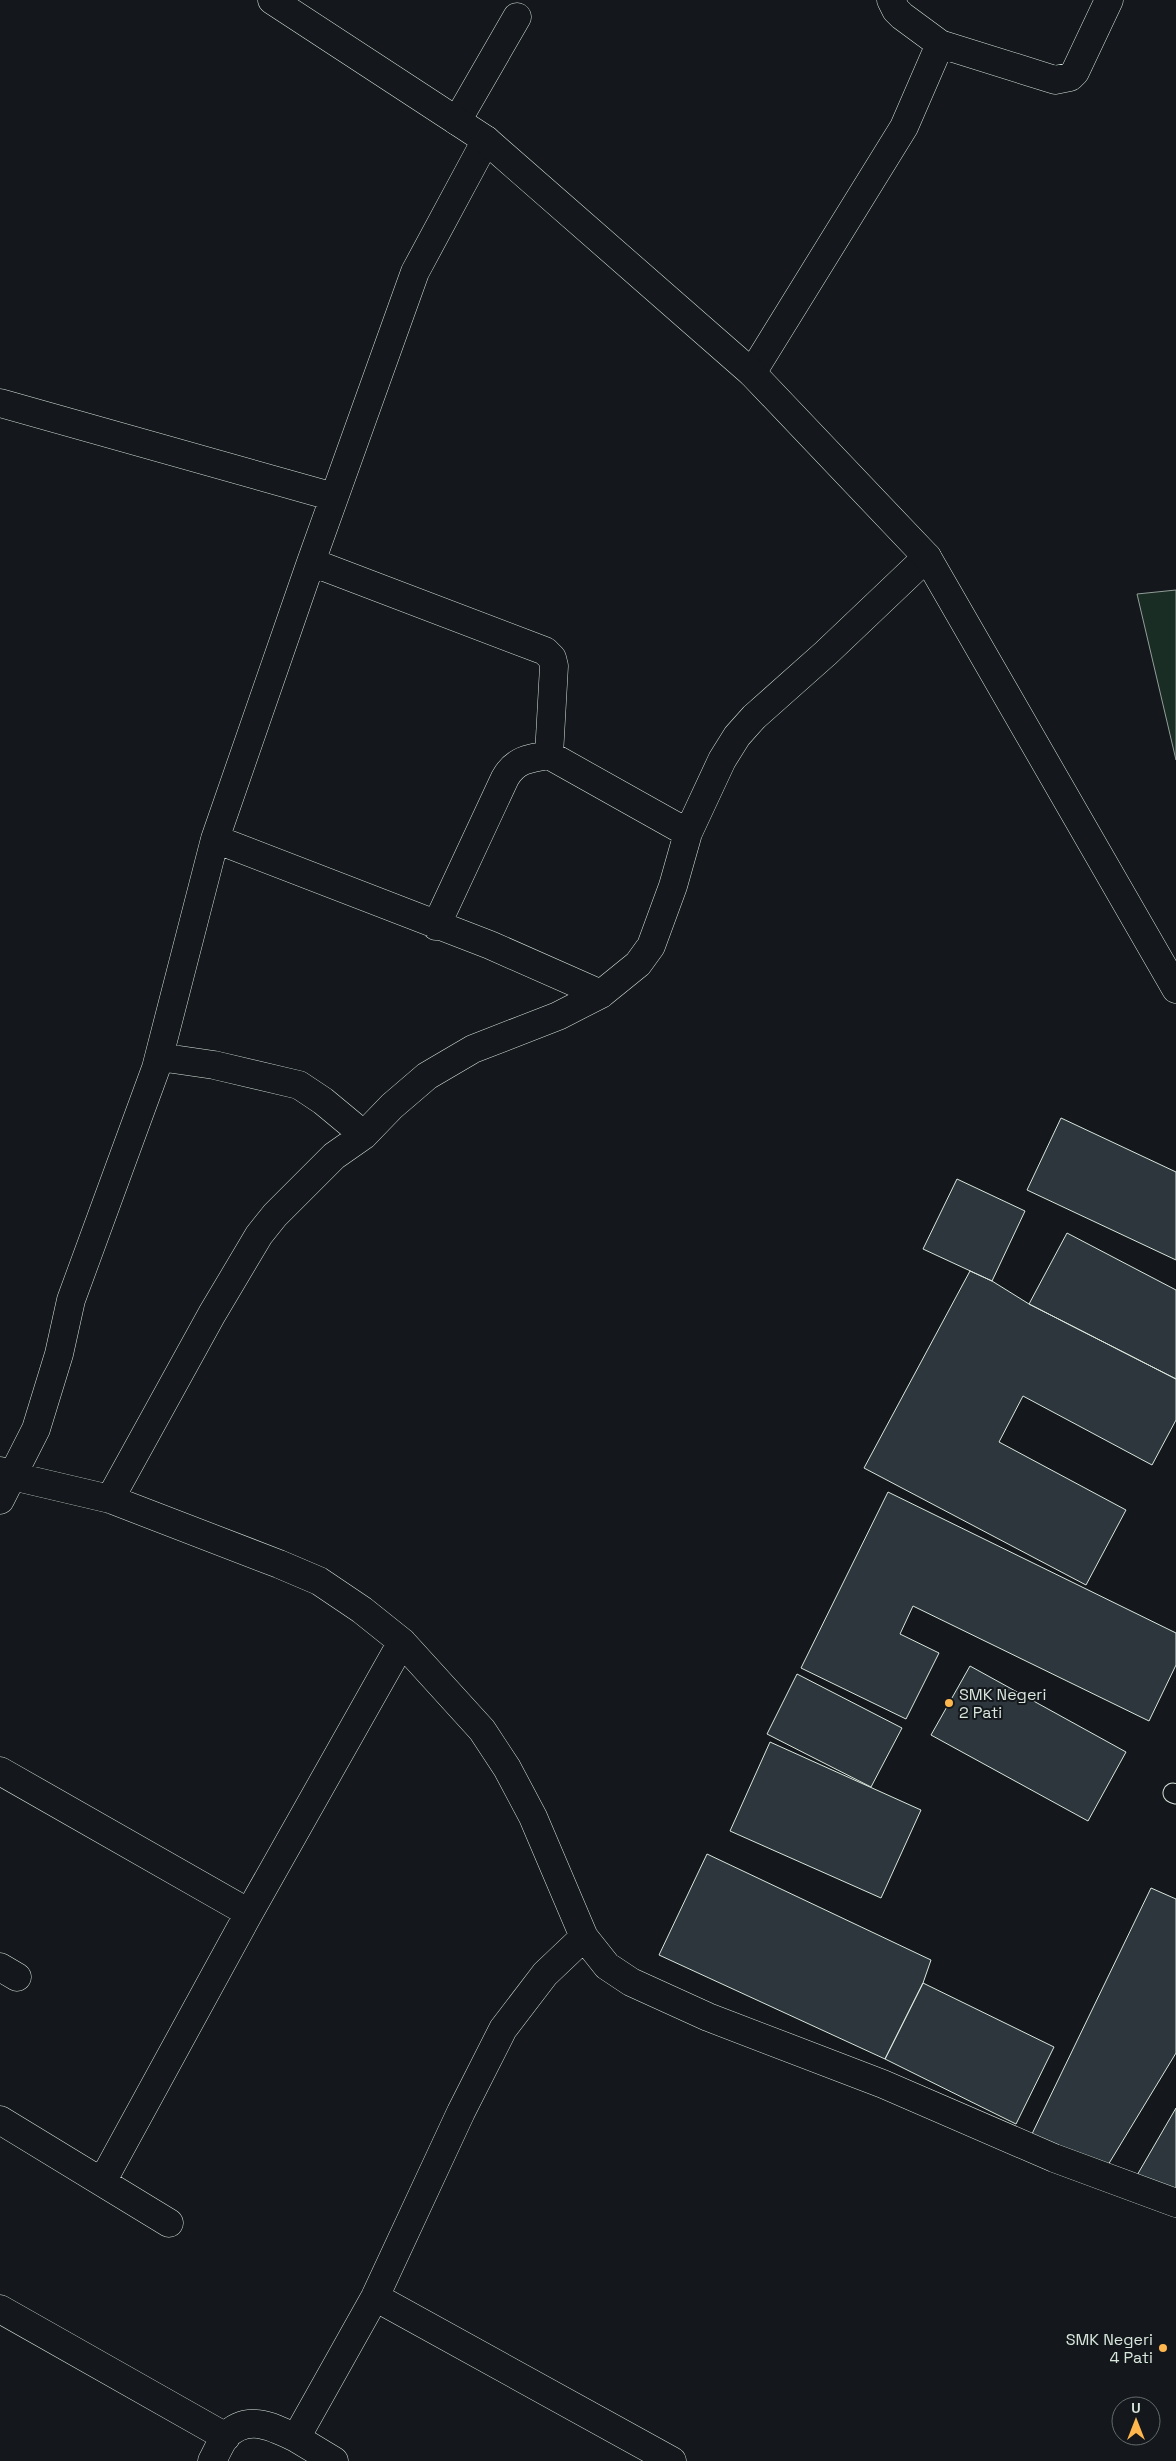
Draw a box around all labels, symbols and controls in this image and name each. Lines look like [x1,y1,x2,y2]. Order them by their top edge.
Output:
place label: SMK Negeri 2 Pati [959,1684,1046,1723]
marker: SMK Negeri 2 Pati [943,1697,955,1709]
place label: SMK Negeri 4 Pati [1066,2329,1153,2368]
marker: SMK Negeri 4 Pati [1157,2342,1169,2354]
north arrow [1111,2396,1161,2446]
text: U [1131,2399,1141,2417]

